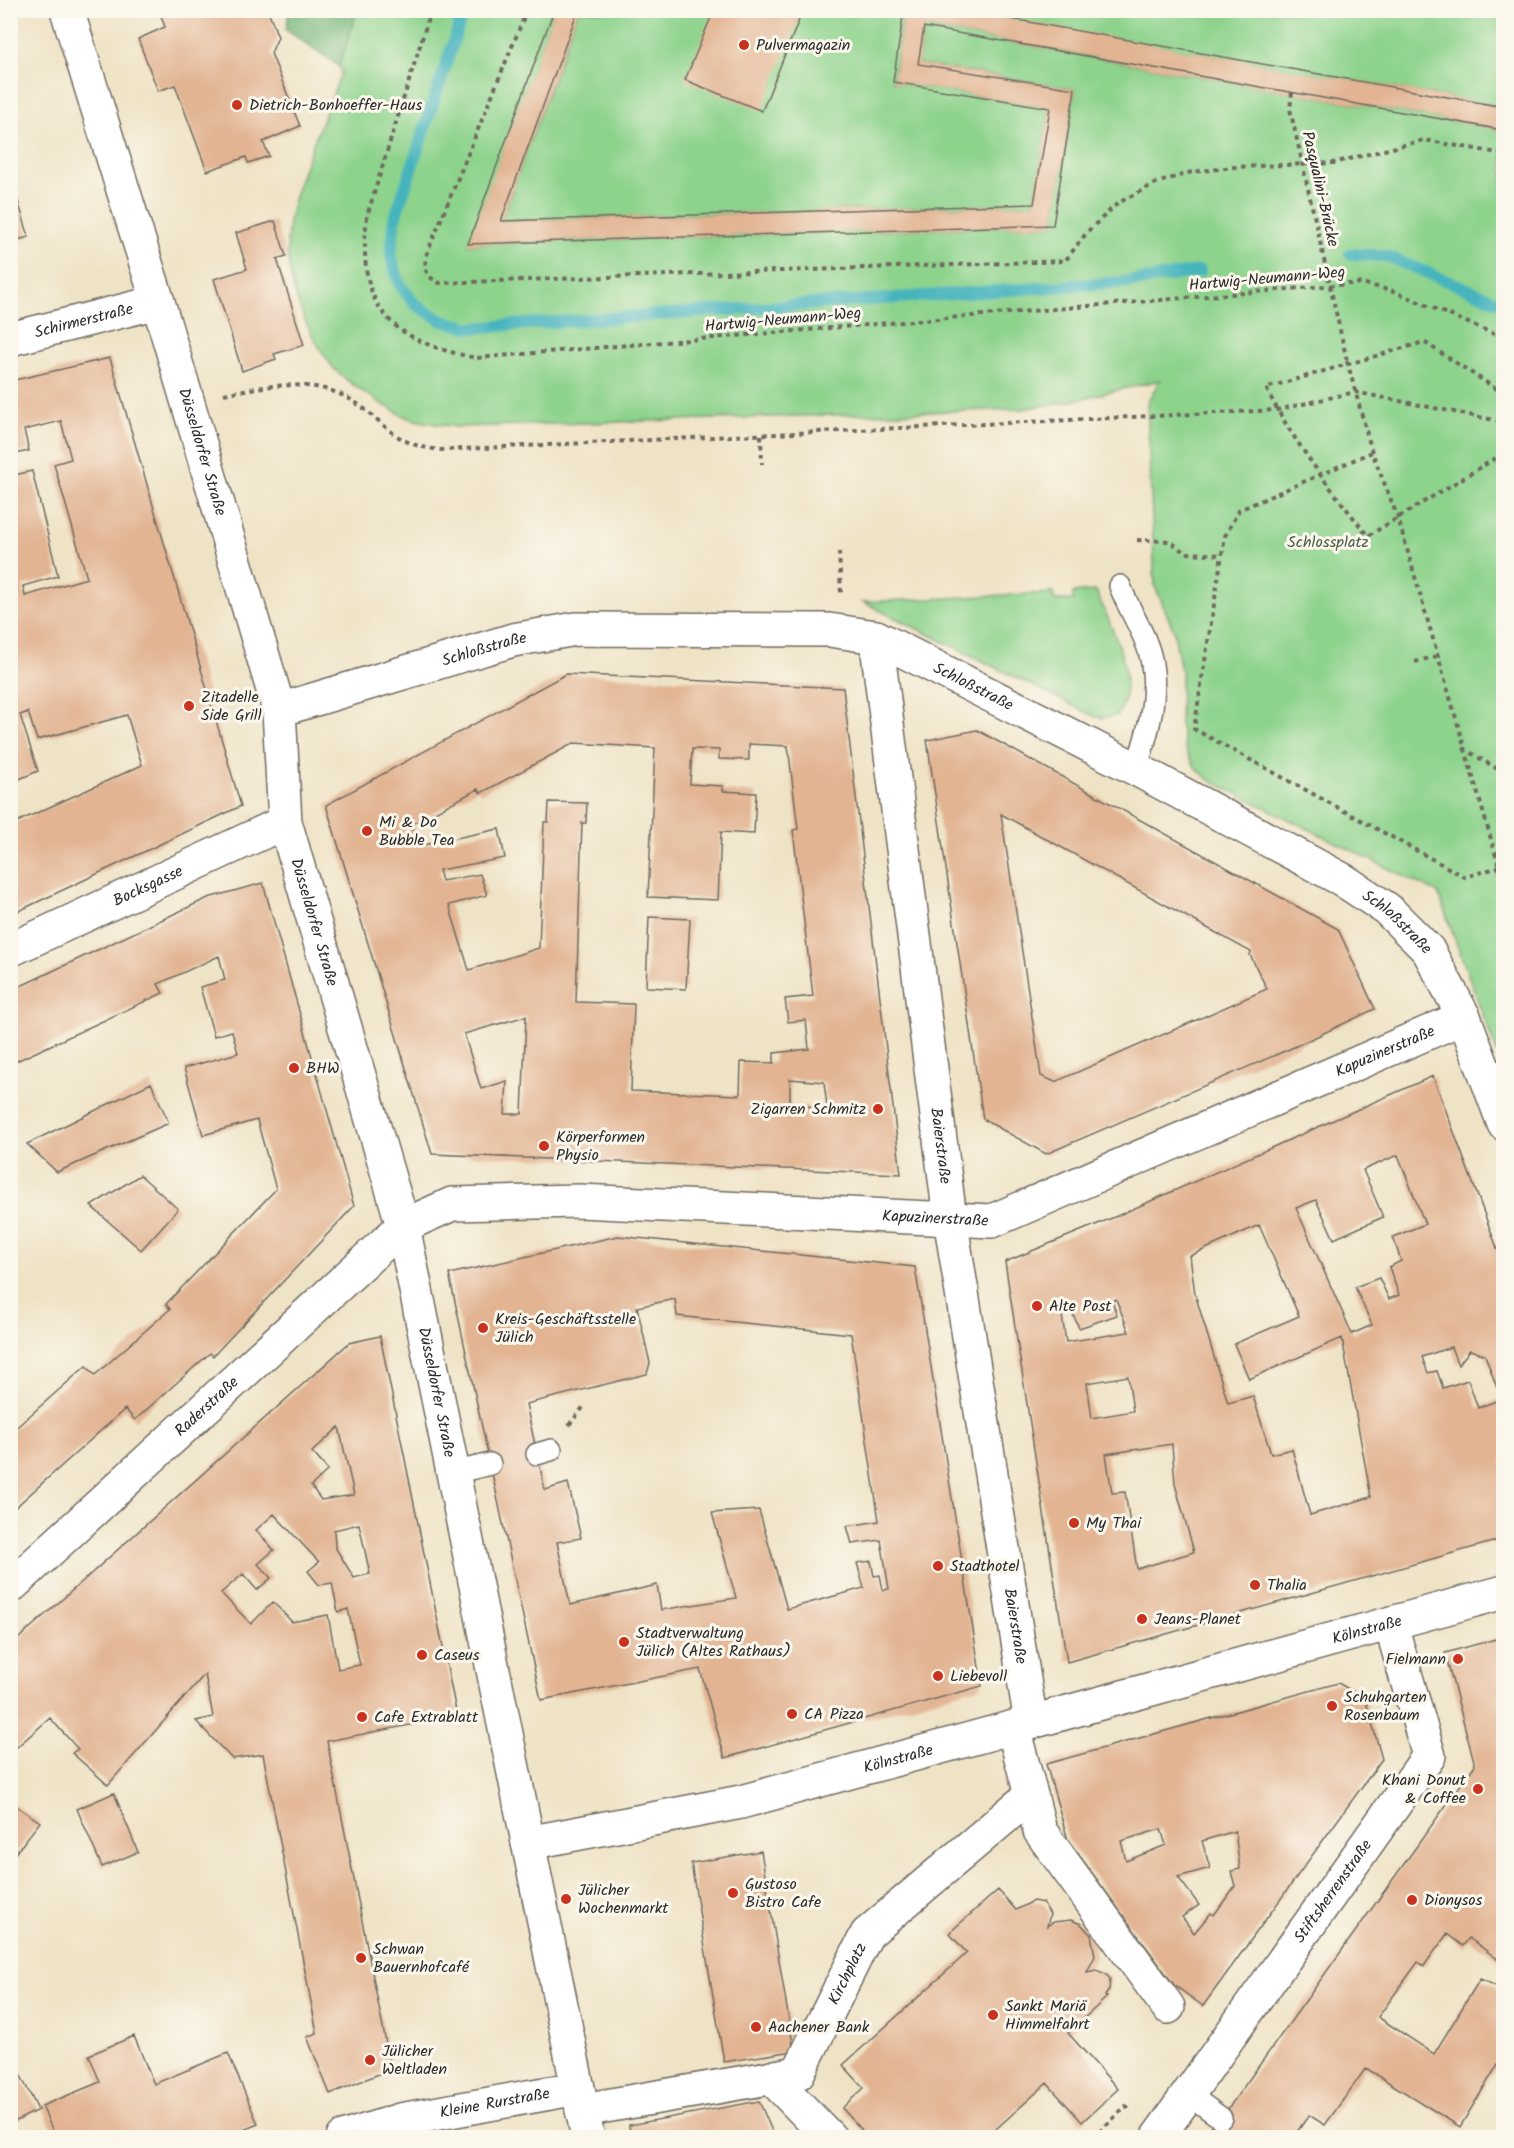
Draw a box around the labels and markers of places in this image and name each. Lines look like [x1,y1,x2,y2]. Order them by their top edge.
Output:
place label: Pulvermagazin [756,33,850,58]
marker: Pulvermagazin [737,38,751,52]
place label: Dietrich-Bonhoeffer-Haus [249,93,422,118]
marker: Dietrich-Bonhoeffer-Haus [230,98,244,112]
place label: Zitadelle Side Grill [201,685,262,728]
marker: Zitadelle Side Grill [182,699,196,713]
place label: Mi & Do Bubble Tea [379,810,455,853]
marker: Mi & Do Bubble Tea [360,824,374,838]
place label: BHW [306,1056,339,1081]
marker: BHW [287,1061,301,1075]
place label: Zigarren Schmitz [750,1097,866,1122]
marker: Zigarren Schmitz [871,1102,885,1116]
place label: Körperformen Physio [556,1125,645,1168]
marker: Körperformen Physio [537,1139,551,1153]
place label: Alte Post [1049,1294,1112,1319]
marker: Alte Post [1030,1299,1044,1313]
place label: Kreis-Geschäftsstelle Jülich [495,1307,636,1350]
marker: Kreis-Geschäftsstelle Jülich [476,1321,490,1335]
place label: My Thai [1086,1511,1142,1536]
marker: My Thai [1067,1516,1081,1530]
place label: Stadthotel [950,1554,1020,1579]
marker: Stadthotel [931,1559,945,1573]
place label: Thalia [1267,1573,1307,1598]
marker: Thalia [1248,1578,1262,1592]
place label: Jeans-Planet [1154,1607,1242,1632]
marker: Jeans-Planet [1135,1612,1149,1626]
place label: Stadtverwaltung Jülich (Altes Rathaus) [636,1621,791,1664]
marker: Stadtverwaltung Jülich (Altes Rathaus) [617,1635,631,1649]
place label: Caseus [434,1643,480,1668]
place label: Fielmann [1385,1647,1446,1672]
marker: Caseus [415,1648,429,1662]
marker: Fielmann [1451,1652,1465,1666]
place label: Liebevoll [950,1664,1007,1689]
marker: Liebevoll [931,1669,945,1683]
place label: Schuhgarten Rosenbaum [1344,1685,1427,1728]
marker: Schuhgarten Rosenbaum [1325,1699,1339,1713]
place label: CA Pizza [804,1702,864,1727]
place label: Cafe Extrablatt [374,1705,479,1730]
marker: CA Pizza [785,1707,799,1721]
marker: Cafe Extrablatt [355,1710,369,1724]
place label: Khani Donut & Coffee [1382,1768,1467,1811]
marker: Khani Donut & Coffee [1471,1782,1485,1796]
place label: Gustoso Bistro Cafe [745,1872,821,1915]
place label: Jülicher Wochenmarkt [578,1878,669,1921]
marker: Gustoso Bistro Cafe [726,1886,740,1900]
place label: Dionysos [1424,1888,1482,1913]
marker: Jülicher Wochenmarkt [559,1892,573,1906]
marker: Dionysos [1405,1893,1419,1907]
place label: Schwan Bauernhofcafé [373,1937,470,1980]
marker: Schwan Bauernhofcafé [354,1951,368,1965]
place label: Sankt Mariä Himmelfahrt [1005,1994,1091,2037]
marker: Sankt Mariä Himmelfahrt [986,2008,1000,2022]
place label: Aachener Bank [768,2015,870,2040]
marker: Aachener Bank [749,2020,763,2034]
place label: Jülicher Weltladen [382,2039,447,2082]
marker: Jülicher Weltladen [363,2053,377,2067]

